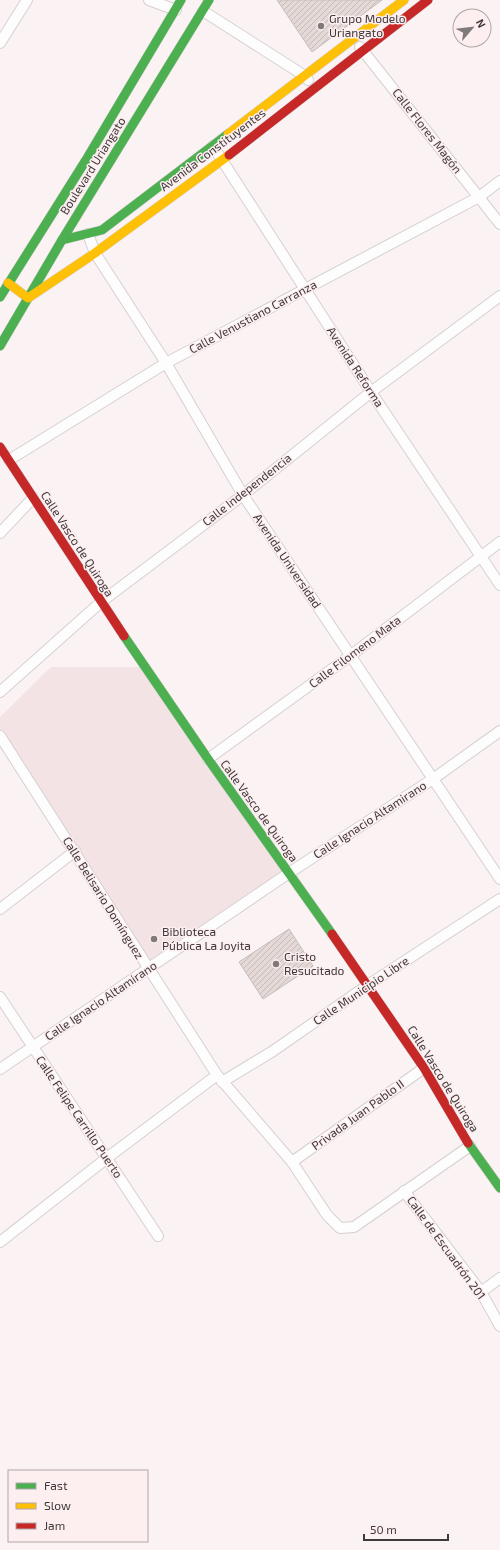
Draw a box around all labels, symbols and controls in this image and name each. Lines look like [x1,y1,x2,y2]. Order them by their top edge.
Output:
north arrow [452,8,492,48]
place label: Grupo Modelo Uriangato [329,11,406,39]
text: N [474,17,489,30]
marker: Grupo Modelo Uriangato [316,21,326,31]
street label: Calle Flores Magón [390,85,465,176]
street label: Avenida Constituyentes [157,105,268,193]
street label: Boulevard Uriangato [56,114,128,217]
street label: Calle Venustiano Carranza [186,276,319,356]
street label: Avenida Reforma [325,324,387,409]
street label: Calle Independencia [199,450,294,528]
street label: Calle Vasco de Quiroga [38,488,117,599]
street label: Avenida Universidad [251,511,325,610]
street label: Calle Filomeno Mata [306,612,403,690]
street label: Calle Vasco de Quiroga [217,757,302,865]
street label: Calle Ignacio Altamirano [310,777,429,861]
street label: Calle Belisario Domínguez [60,834,147,961]
place label: Biblioteca Pública La Joyita [162,924,251,952]
marker: Biblioteca Pública La Joyita [149,934,159,944]
place label: Cristo Resucitado [284,949,345,977]
street label: Calle Municipio Libre [310,953,411,1027]
street label: Calle Ignacio Altamirano [42,957,159,1043]
marker: Cristo Resucitado [271,959,281,969]
street label: Calle Vasco de Quiroga [405,1023,482,1135]
street label: Calle Felipe Carrillo Puerto [34,1053,126,1180]
street label: Privada Juan Pablo II [309,1076,406,1152]
street label: Calle de Escuadrón 201 [405,1193,489,1302]
legend [8,1470,148,1542]
text: Fast [44,1478,68,1492]
text: Slow [44,1498,71,1512]
scale bar [364,1516,448,1542]
text: Jam [44,1518,65,1532]
text: 50 m [370,1522,397,1536]

